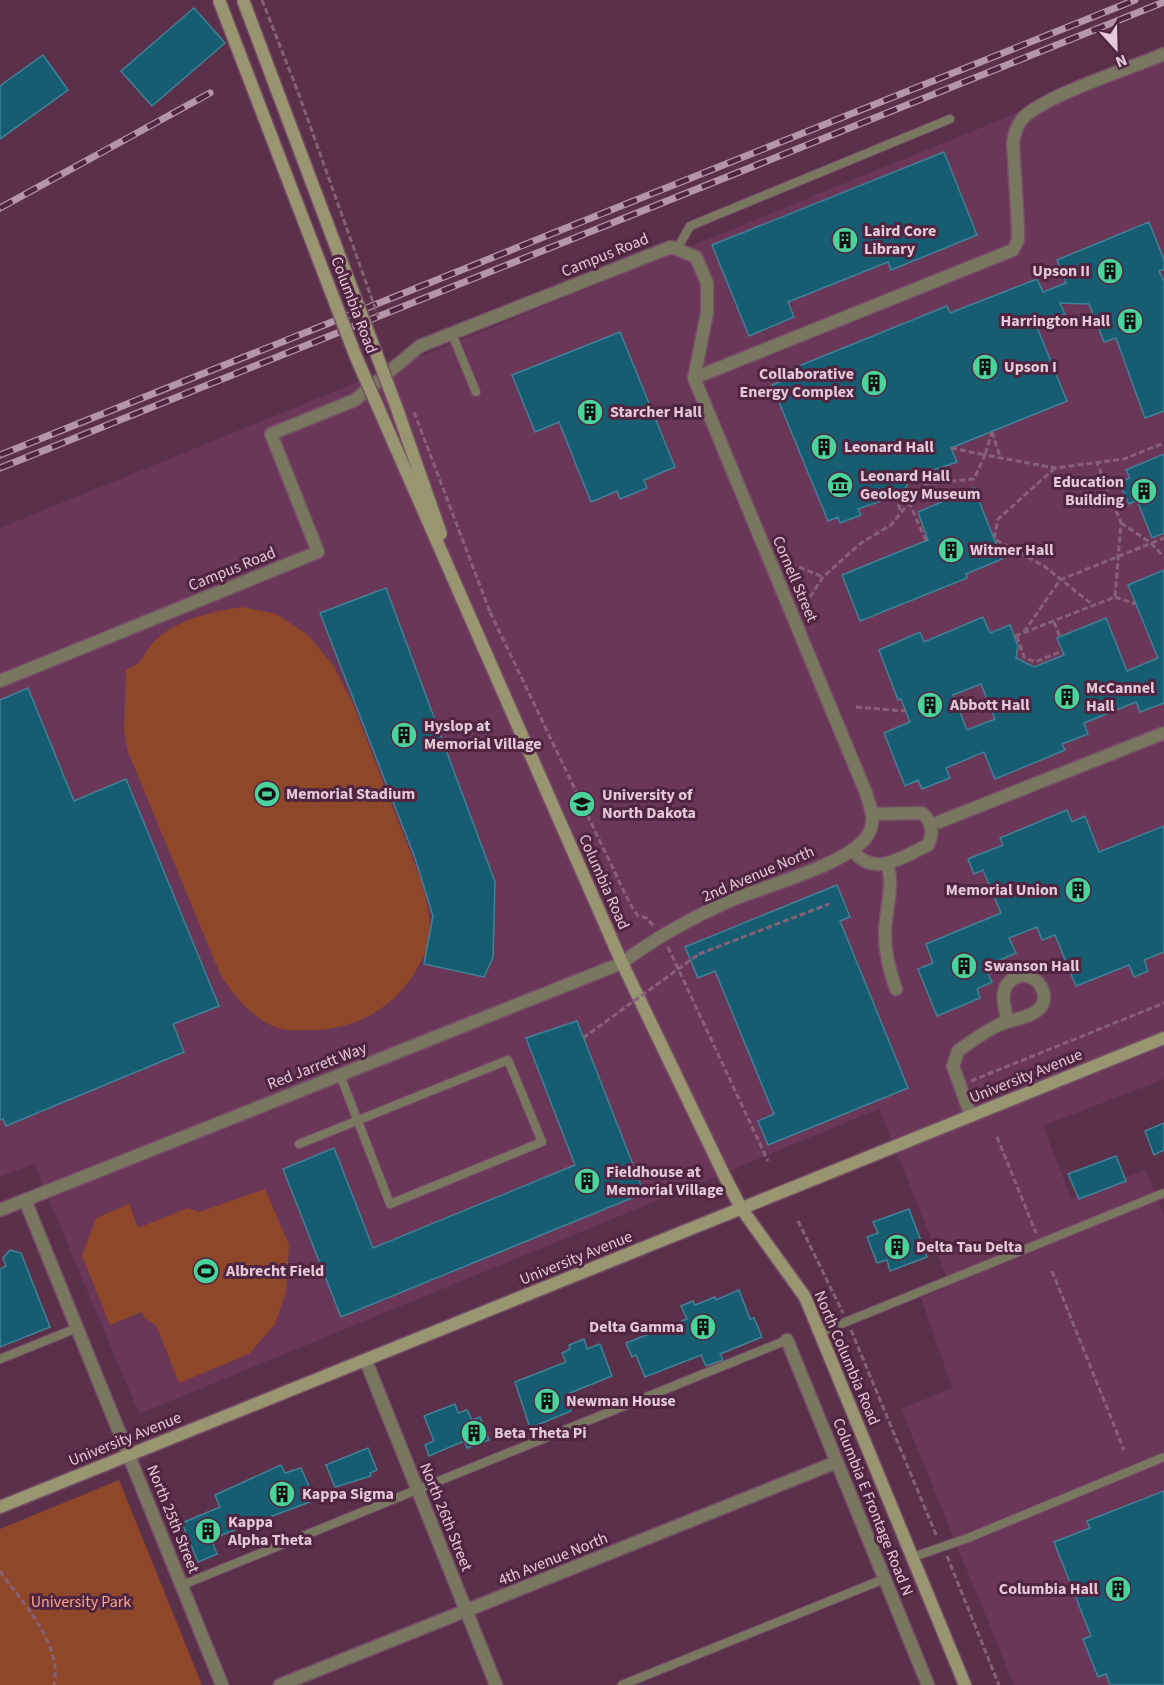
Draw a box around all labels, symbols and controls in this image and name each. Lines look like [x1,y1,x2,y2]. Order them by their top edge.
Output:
north arrow [1086,18,1146,78]
text: N [1112,49,1130,73]
place label: Laird Core Library [864,220,936,260]
building icon: Laird Core Library [830,225,860,255]
street label: Campus Road [558,228,652,282]
street label: Columbia Road [325,253,383,357]
building icon: Upson II [1095,256,1125,286]
place label: Upson II [1032,260,1090,282]
building icon: Harrington Hall [1115,306,1145,336]
place label: Harrington Hall [1000,310,1110,332]
building icon: Upson I [970,352,1000,382]
place label: Upson I [1004,356,1057,378]
place label: Collaborative Energy Complex [740,363,854,403]
building icon: Collaborative Energy Complex [859,368,889,398]
building icon: Starcher Hall [575,397,605,427]
place label: Starcher Hall [610,401,702,423]
building icon: Leonard Hall [809,432,839,462]
place label: Leonard Hall [844,436,934,458]
place label: Leonard Hall Geology Museum [860,465,980,505]
museum icon: Leonard Hall Geology Museum [825,470,855,500]
place label: Education Building [1053,471,1124,511]
building icon: Education Building [1129,476,1159,506]
street label: Cornell Street [767,533,823,626]
building icon: Witmer Hall [936,535,966,565]
place label: Witmer Hall [970,539,1054,561]
street label: Campus Road [185,542,279,596]
place label: McCannel Hall [1086,677,1155,717]
building icon: McCannel Hall [1052,682,1082,712]
building icon: Abbott Hall [915,690,945,720]
place label: Abbott Hall [949,694,1030,716]
place label: Hyslop at Memorial Village [424,715,542,755]
building icon: Hyslop at Memorial Village [389,720,419,750]
sports icon: Memorial Stadium [252,779,282,809]
place label: Memorial Stadium [286,783,415,805]
place label: University of North Dakota [602,784,696,824]
school or university icon: University of North Dakota [567,789,597,819]
street label: Columbia Road [573,831,635,933]
street label: 2nd Avenue North [698,840,818,908]
building icon: Memorial Union [1063,875,1093,905]
place label: Memorial Union [946,879,1058,901]
building icon: Swanson Hall [949,951,979,981]
place label: Swanson Hall [984,955,1080,977]
street label: Red Jarrett Way [264,1037,370,1095]
street label: University Avenue [966,1043,1086,1109]
place label: Fieldhouse at Memorial Village [606,1161,724,1201]
building icon: Fieldhouse at Memorial Village [572,1166,602,1196]
street label: University Avenue [516,1225,636,1291]
building icon: Delta Tau Delta [882,1232,912,1262]
place label: Delta Tau Delta [916,1236,1022,1258]
sports icon: Albrecht Field [191,1256,221,1286]
place label: Albrecht Field [225,1260,324,1282]
street label: North Columbia Road [809,1287,885,1429]
building icon: Delta Gamma [688,1312,718,1342]
place label: Delta Gamma [589,1316,684,1338]
building icon: Newman House [532,1386,562,1416]
place label: Newman House [566,1390,676,1412]
street label: University Avenue [65,1406,185,1472]
street label: Columbia E Frontage Road N [827,1415,919,1599]
building icon: Beta Theta Pi [459,1418,489,1448]
place label: Beta Theta Pi [494,1422,587,1444]
street label: North 26th Street [414,1459,478,1575]
street label: North 25th Street [141,1461,205,1577]
building icon: Kappa Sigma [267,1479,297,1509]
place label: Kappa Sigma [302,1483,394,1505]
place label: Kappa Alpha Theta [227,1511,312,1551]
building icon: Kappa Alpha Theta [193,1516,223,1546]
street label: 4th Avenue North [495,1527,611,1591]
building icon: Columbia Hall [1103,1574,1133,1604]
place label: Columbia Hall [999,1578,1098,1600]
park label: University Park [31,1591,131,1613]

